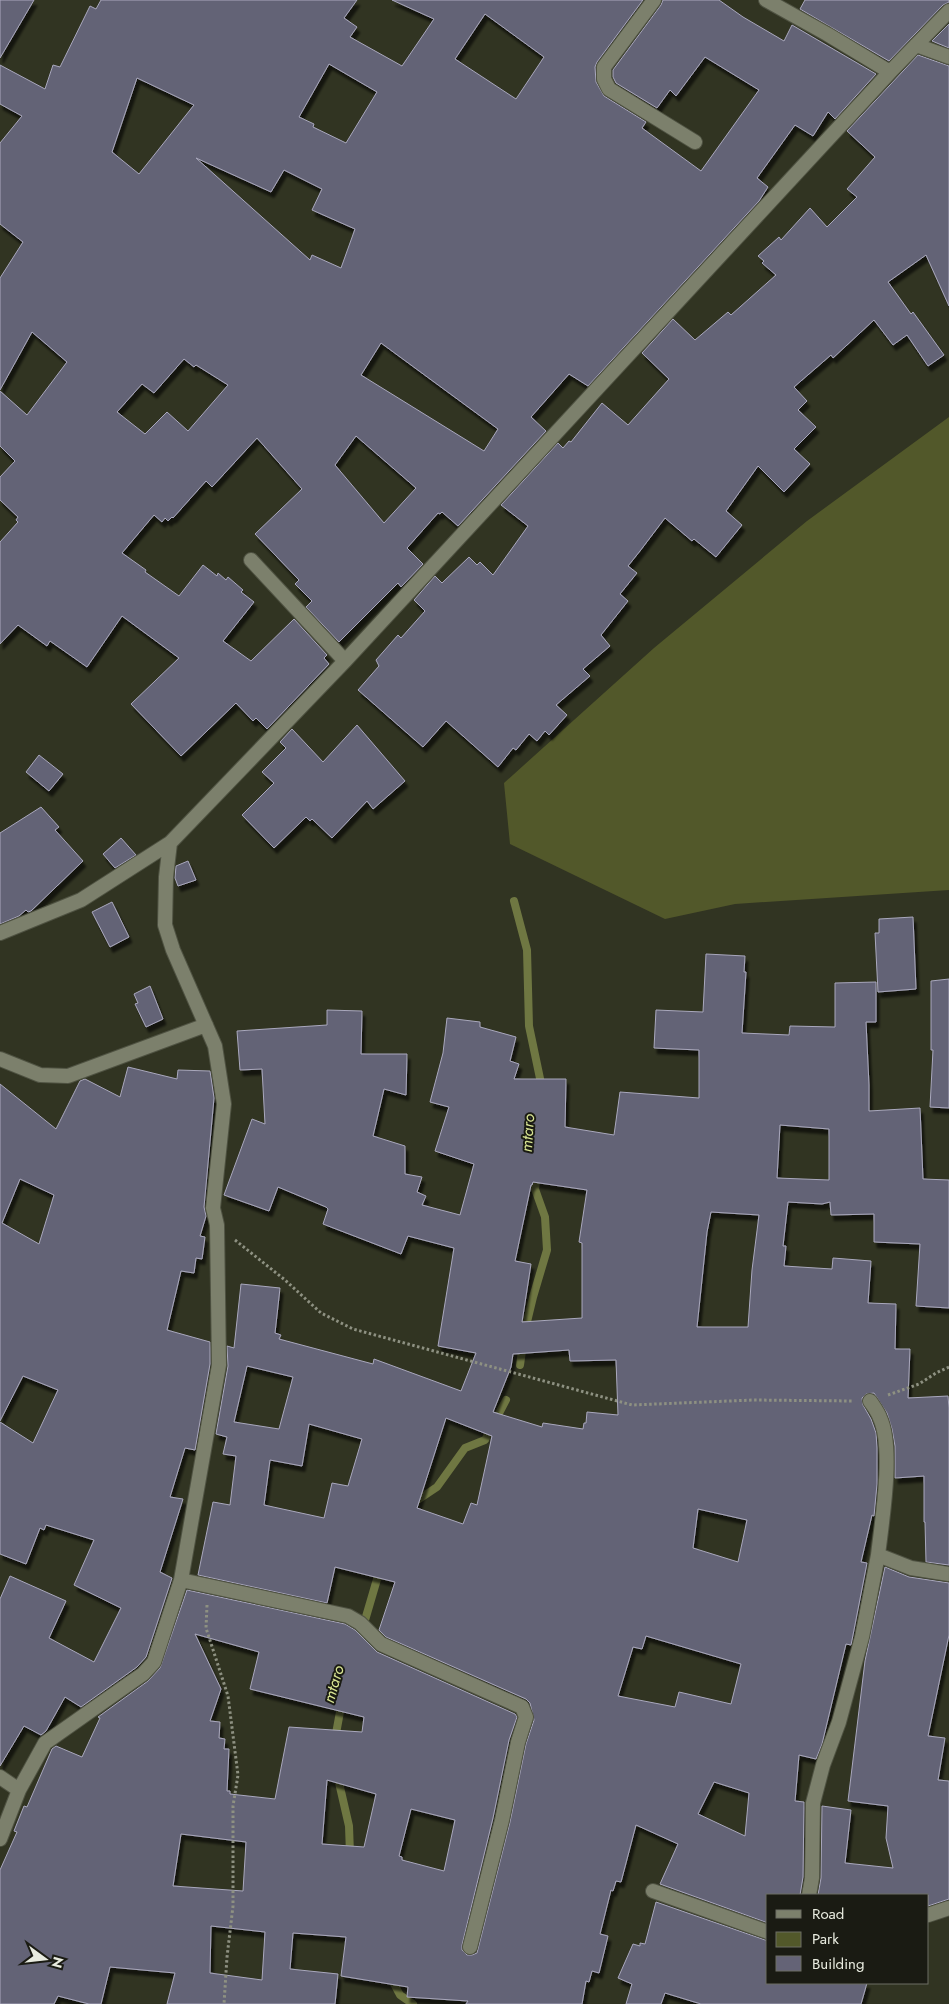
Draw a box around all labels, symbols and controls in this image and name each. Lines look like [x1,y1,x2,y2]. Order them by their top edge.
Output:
water label: mtaro [515,1113,540,1153]
water label: mtaro [317,1662,350,1706]
legend [766,1894,929,1984]
text: Road [812,1903,844,1925]
text: Park [812,1928,839,1950]
north arrow [20,1934,70,1984]
text: Building [812,1953,864,1975]
text: N [46,1954,69,1970]

